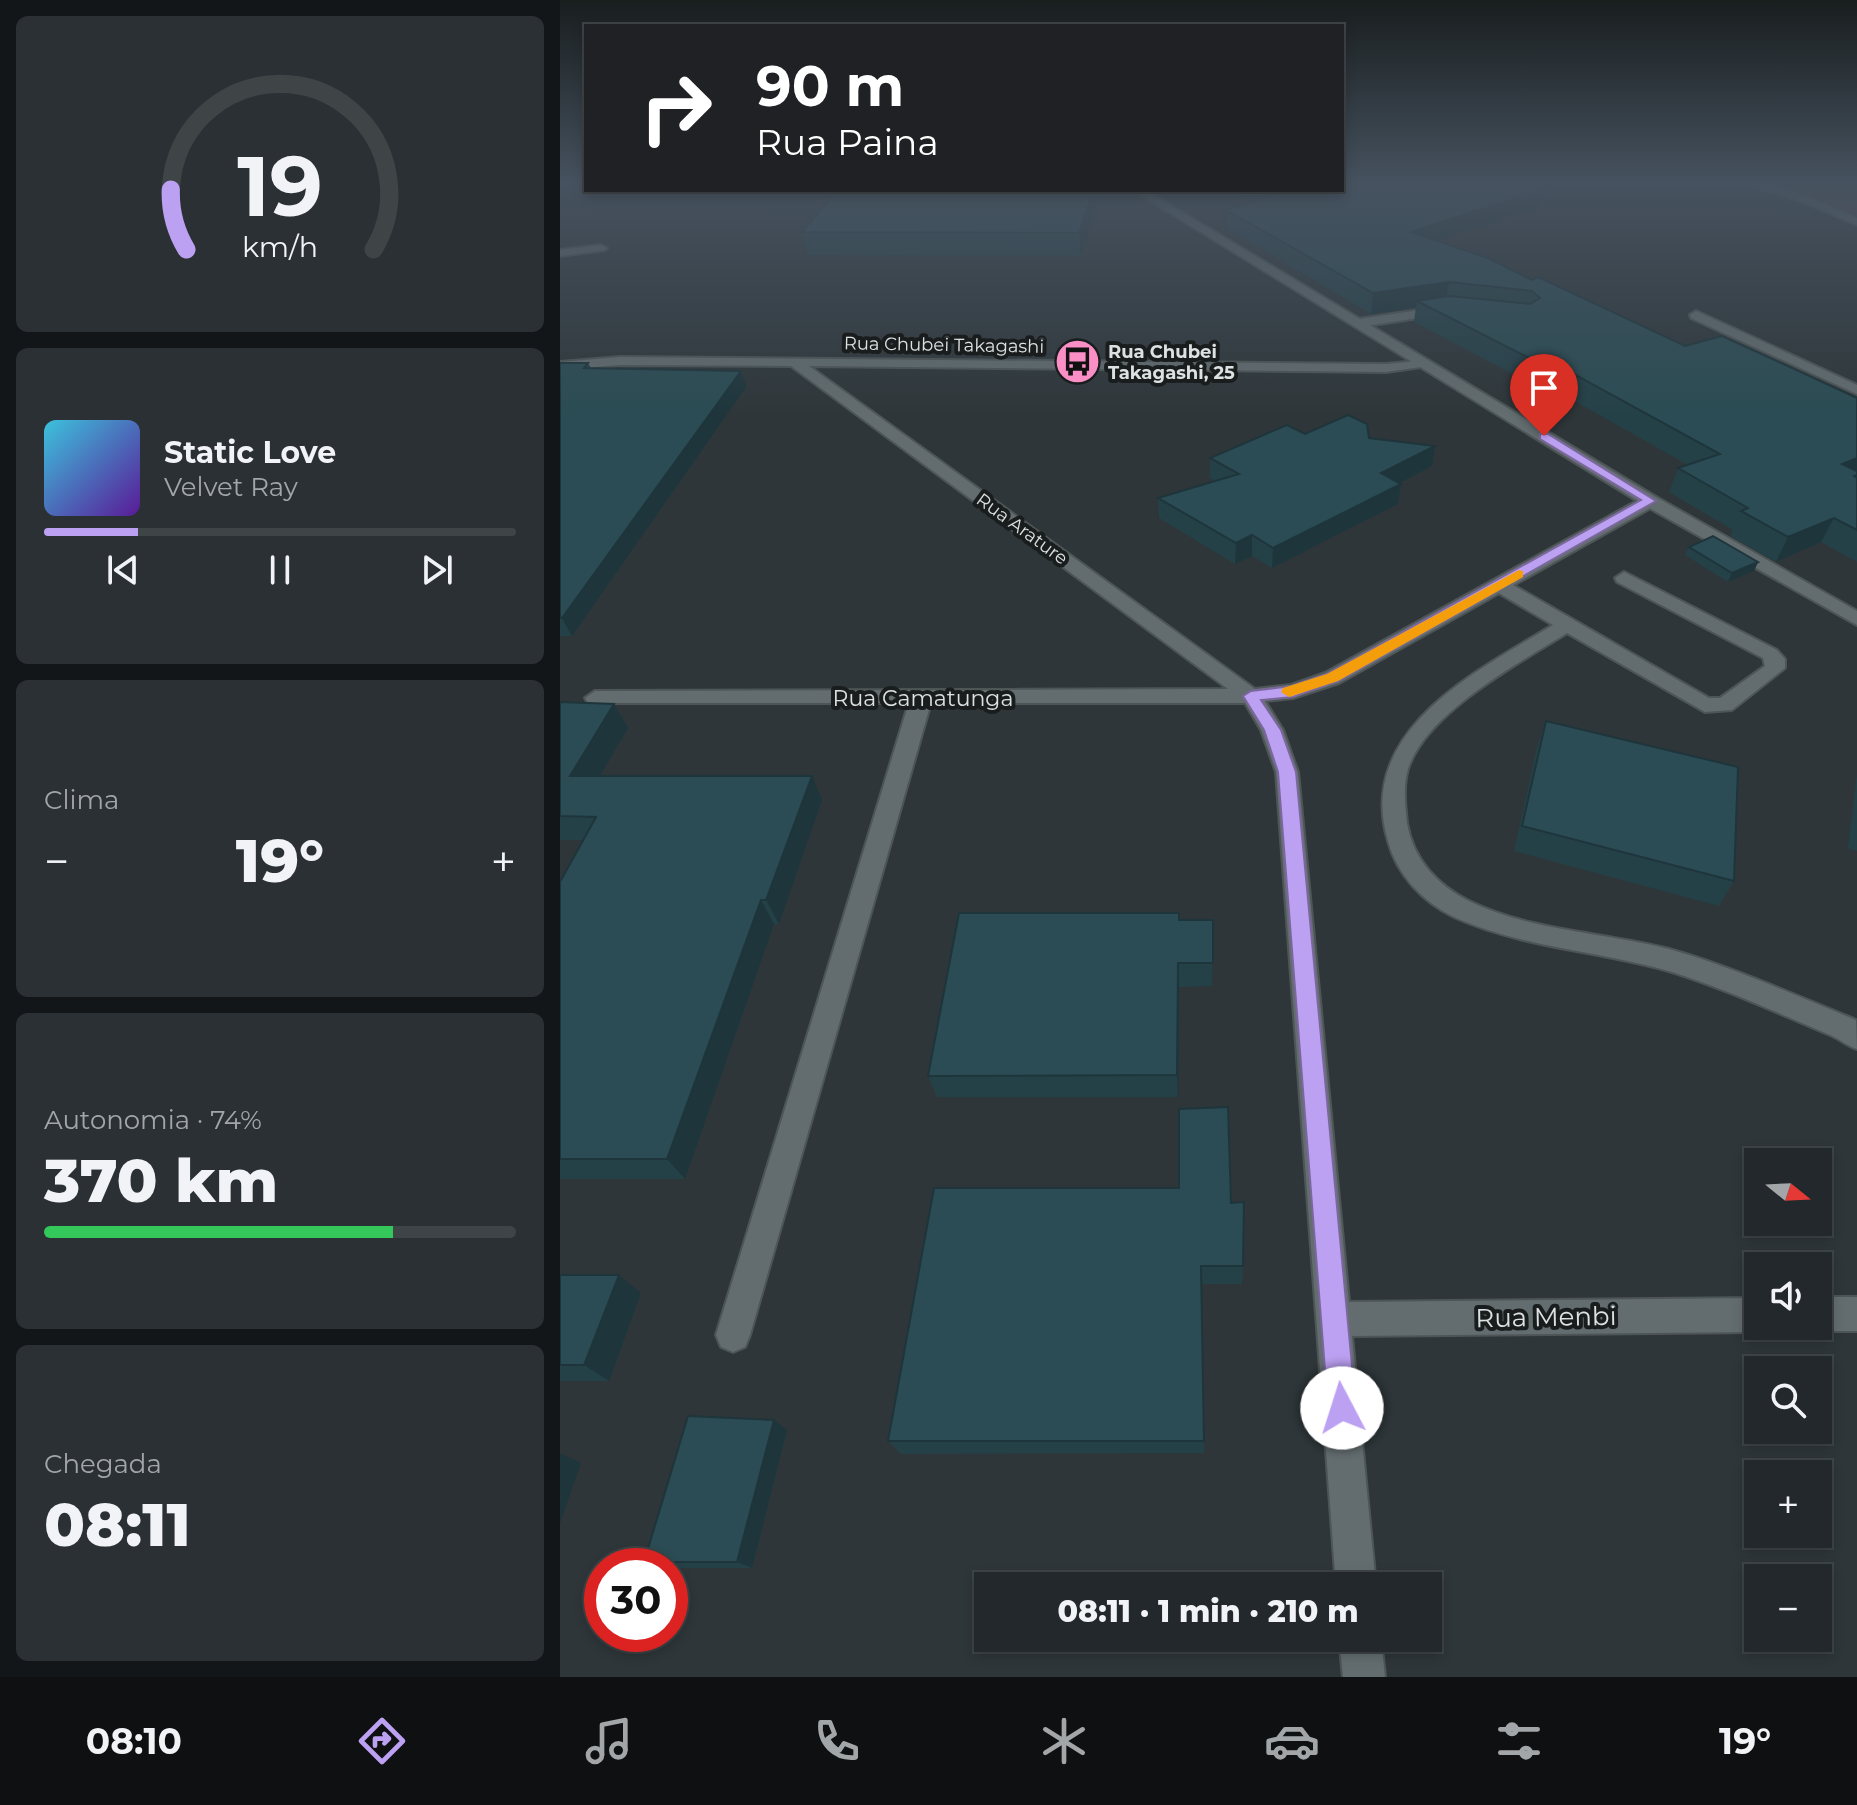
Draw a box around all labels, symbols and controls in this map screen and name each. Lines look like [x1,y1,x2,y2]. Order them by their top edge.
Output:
text: 90 m [756,52,904,120]
icon: right [624,56,728,160]
text: Rua Paina [756,120,939,164]
text: 19 [237,135,323,237]
text: km/h [242,229,318,264]
street label: Rua Chubei Takagashi [844,332,1044,358]
bus stop icon: Rua Chubei Takagashi, 25 [1053,338,1101,386]
place label: Rua Chubei Takagashi, 25 [1108,341,1235,384]
pin [1510,354,1578,436]
icon: arrive [1522,366,1566,410]
text: Static Love [164,434,336,471]
text: Velvet Ray [164,471,298,503]
street label: Rua Arature [972,488,1072,570]
icon: previous [101,548,145,592]
icon: pause [258,548,302,592]
icon: next [415,548,459,592]
street label: Rua Camatunga [833,685,1013,712]
text: Clima [44,784,119,816]
text: 19° [236,824,324,897]
text: − [44,834,69,888]
text: + [491,834,516,888]
text: Autonomia · 74% [44,1104,262,1136]
text: 370 km [44,1144,278,1217]
north arrow [1744,1148,1832,1236]
map controls [1744,1148,1832,1652]
button: sound [1744,1252,1832,1340]
street label: Rua Menbi [1475,1300,1617,1334]
button: search [1744,1356,1832,1444]
position arrow [1300,1366,1384,1450]
text: Chegada [44,1448,162,1480]
button: + [1744,1460,1832,1548]
text: 08:11 [44,1488,191,1561]
speed limit sign: 30 [584,1548,688,1652]
button: − [1744,1564,1832,1652]
text: 08:11 · 1 min · 210 m [1058,1593,1358,1630]
icon: directions [354,1713,410,1769]
icon: music [581,1713,637,1769]
icon: phone [809,1713,865,1769]
icon: climate [1036,1713,1092,1769]
icon: car [1264,1713,1320,1769]
icon: filters [1491,1713,1547,1769]
text: 08:10 [86,1719,182,1763]
text: 19° [1719,1719,1771,1763]

